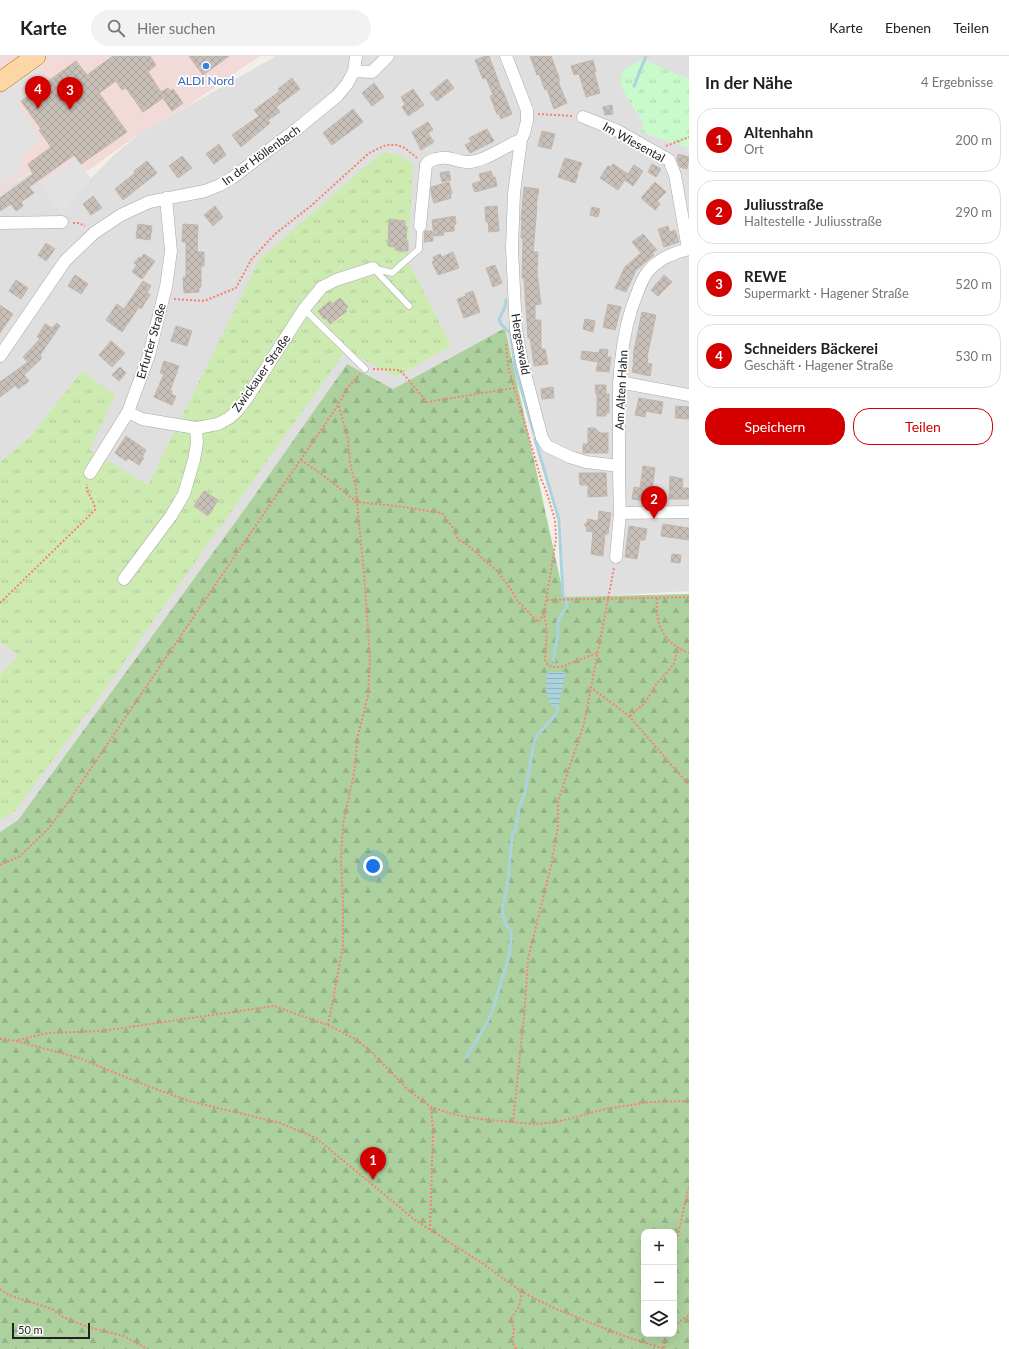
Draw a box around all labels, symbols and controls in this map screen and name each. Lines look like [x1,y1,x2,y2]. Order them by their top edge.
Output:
search box [91,10,371,46]
text: Karte [20,16,67,39]
icon: search [105,17,127,39]
text: Hier suchen [137,19,215,37]
text: Karte [829,19,863,36]
text: Ebenen [885,19,931,36]
text: Teilen [953,19,989,36]
marker: ALDI Nord [201,61,211,71]
text: In der Nähe [705,72,793,93]
place label: ALDI Nord [178,73,234,88]
text: 4 Ergebnisse [921,74,993,90]
pin: 4 [25,76,51,109]
pin: 3 [57,77,83,110]
street label: Im Wiesental [600,119,668,165]
street label: In der Höllenbach [219,122,303,188]
text: Altenhahn [744,123,813,141]
text: 1 [715,132,723,148]
text: 200 m [955,132,992,148]
text: Ort [744,141,764,157]
text: Juliusstraße [744,195,824,213]
text: 2 [715,204,723,220]
text: 290 m [955,204,992,220]
text: Haltestelle · Juliusstraße [744,213,882,229]
text: REWE [744,267,787,285]
text: 3 [715,276,723,292]
text: 520 m [955,276,992,292]
text: Supermarkt · Hagener Straße [744,285,909,301]
street label: Erfurter Straße [133,301,169,381]
street label: Hergeswald [508,312,534,376]
street label: Zwickauer Straße [229,331,293,415]
text: Schneiders Bäckerei [744,339,878,357]
text: 4 [715,348,723,364]
text: 530 m [955,348,992,364]
street label: Am Alten Hahn [611,350,631,430]
text: Geschäft · Hagener Straße [744,357,893,373]
button: Speichern [705,408,845,445]
button: Teilen [853,408,993,445]
pin: 2 [641,486,667,519]
your location [363,856,383,876]
pin: 1 [360,1147,386,1180]
map controls [641,1229,677,1337]
button: + [641,1229,677,1265]
button: − [641,1265,677,1301]
button: layers [641,1301,677,1337]
scale bar [12,1321,90,1340]
text: 50 m [18,1323,43,1336]

